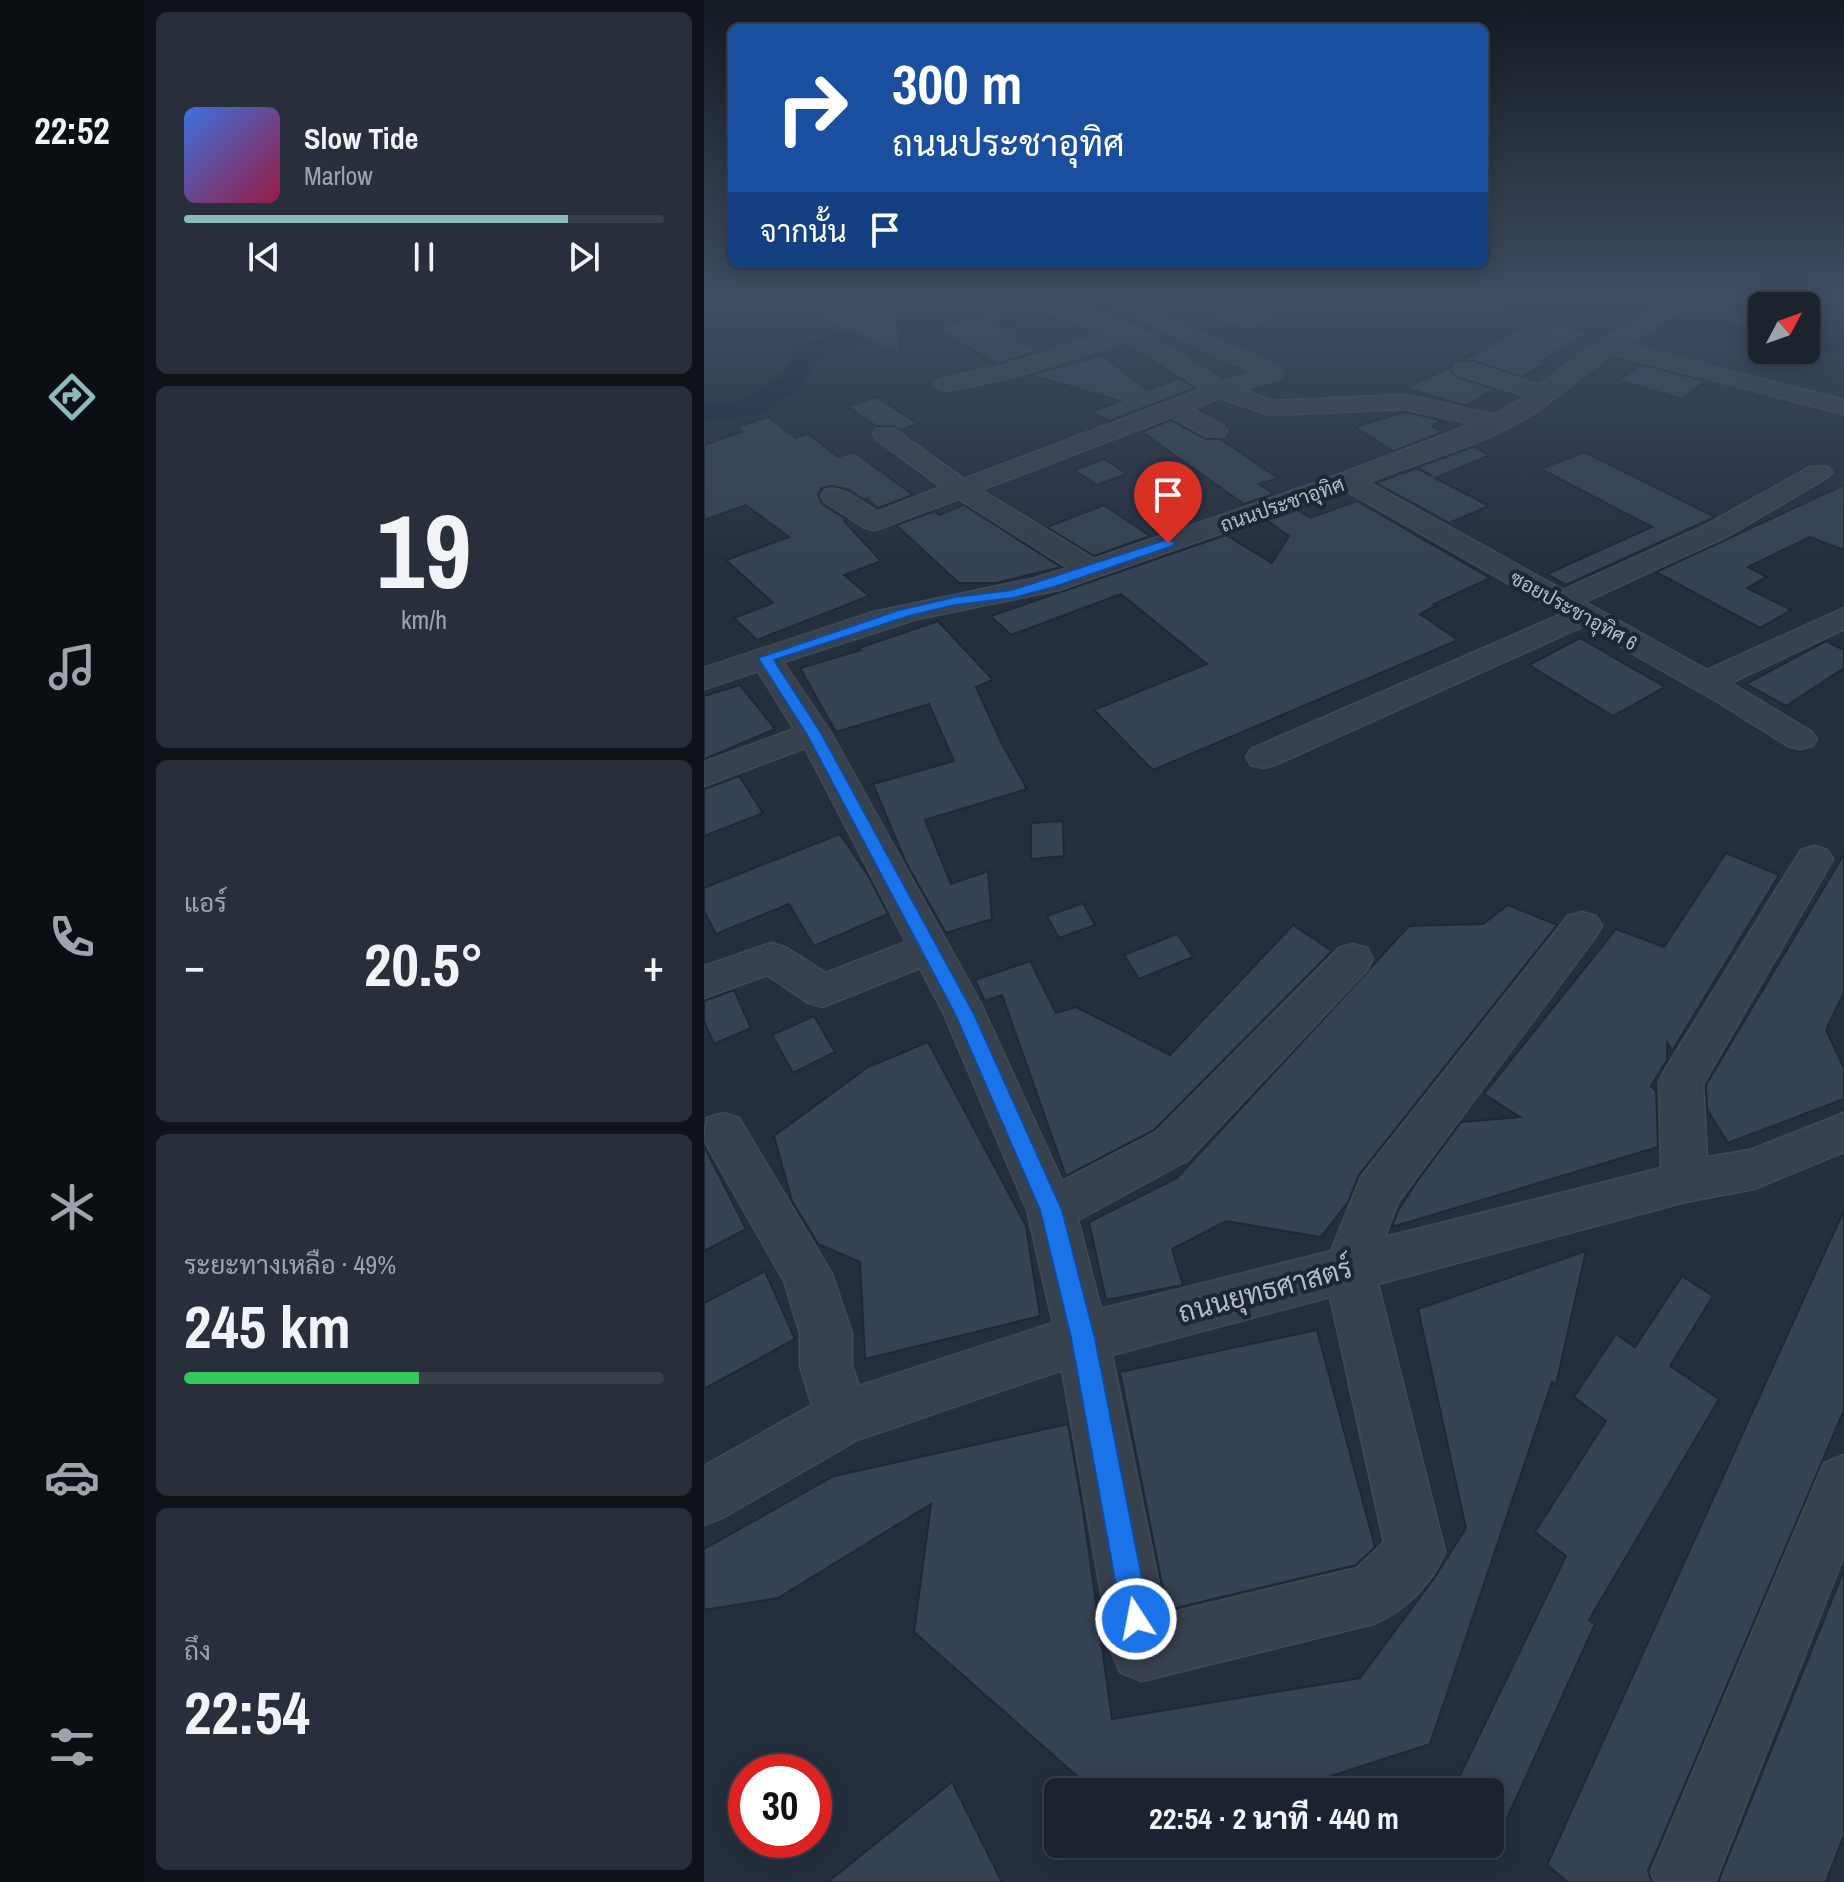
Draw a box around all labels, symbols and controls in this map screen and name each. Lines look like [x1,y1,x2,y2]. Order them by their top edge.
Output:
text: 300 m [892,46,1022,121]
icon: right [760,56,864,160]
text: 22:52 [34,107,110,155]
text: Slow Tide [304,118,418,158]
text: ถนนประชาอุทิศ [892,119,1125,167]
text: Marlow [304,158,373,193]
icon: arrive [863,208,907,252]
text: จากนั้น [760,211,847,251]
icon: previous [242,235,286,279]
icon: pause [402,235,446,279]
icon: next [562,235,606,279]
north arrow [1748,292,1820,364]
map controls [1748,292,1820,364]
icon: directions [44,369,100,425]
pin [1134,461,1202,543]
street label: ถนนประชาอุทิศ [1216,470,1348,539]
icon: arrive [1146,473,1190,517]
text: 19 [377,480,471,620]
street label: ซอยประชาอุทิศ 6 [1505,564,1642,657]
text: km/h [401,602,447,637]
icon: music [44,639,100,695]
text: แอร์ [184,885,227,920]
icon: phone [44,909,100,965]
text: 20.5° [364,924,484,1005]
text: − [184,935,205,995]
text: + [643,935,664,995]
icon: climate [44,1179,100,1235]
text: ระยะทางเหลือ · 49% [184,1247,396,1282]
street label: ถนนยุทธศาสตร์ [1174,1249,1357,1332]
text: 245 km [184,1286,351,1367]
icon: car [44,1449,100,1505]
position arrow [1094,1577,1178,1661]
text: ถึง [184,1633,211,1668]
text: 22:54 [184,1672,310,1753]
icon: filters [44,1719,100,1775]
speed limit sign: 30 [728,1754,832,1858]
text: 22:54 · 2 นาที · 440 m [1149,1798,1399,1838]

